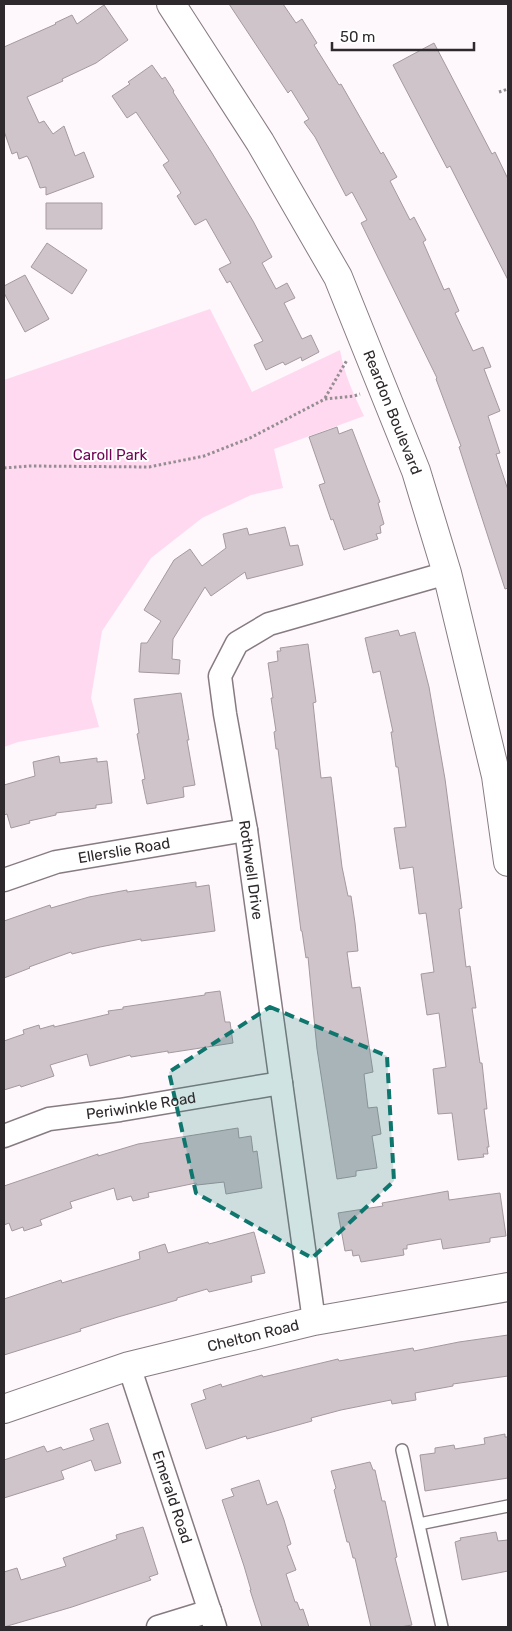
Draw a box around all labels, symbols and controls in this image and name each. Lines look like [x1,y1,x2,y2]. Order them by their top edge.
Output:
scale bar [332,20,474,52]
text: 50 m [340,28,375,46]
street label: Reardon Boulevard [359,347,425,477]
park label: Caroll Park [73,446,148,464]
street label: Rothwell Drive [235,819,267,921]
street label: Ellerslie Road [77,834,171,867]
street label: Periwinkle Road [85,1088,197,1123]
street label: Chelton Road [205,1316,301,1356]
street label: Emerald Road [149,1448,196,1546]

